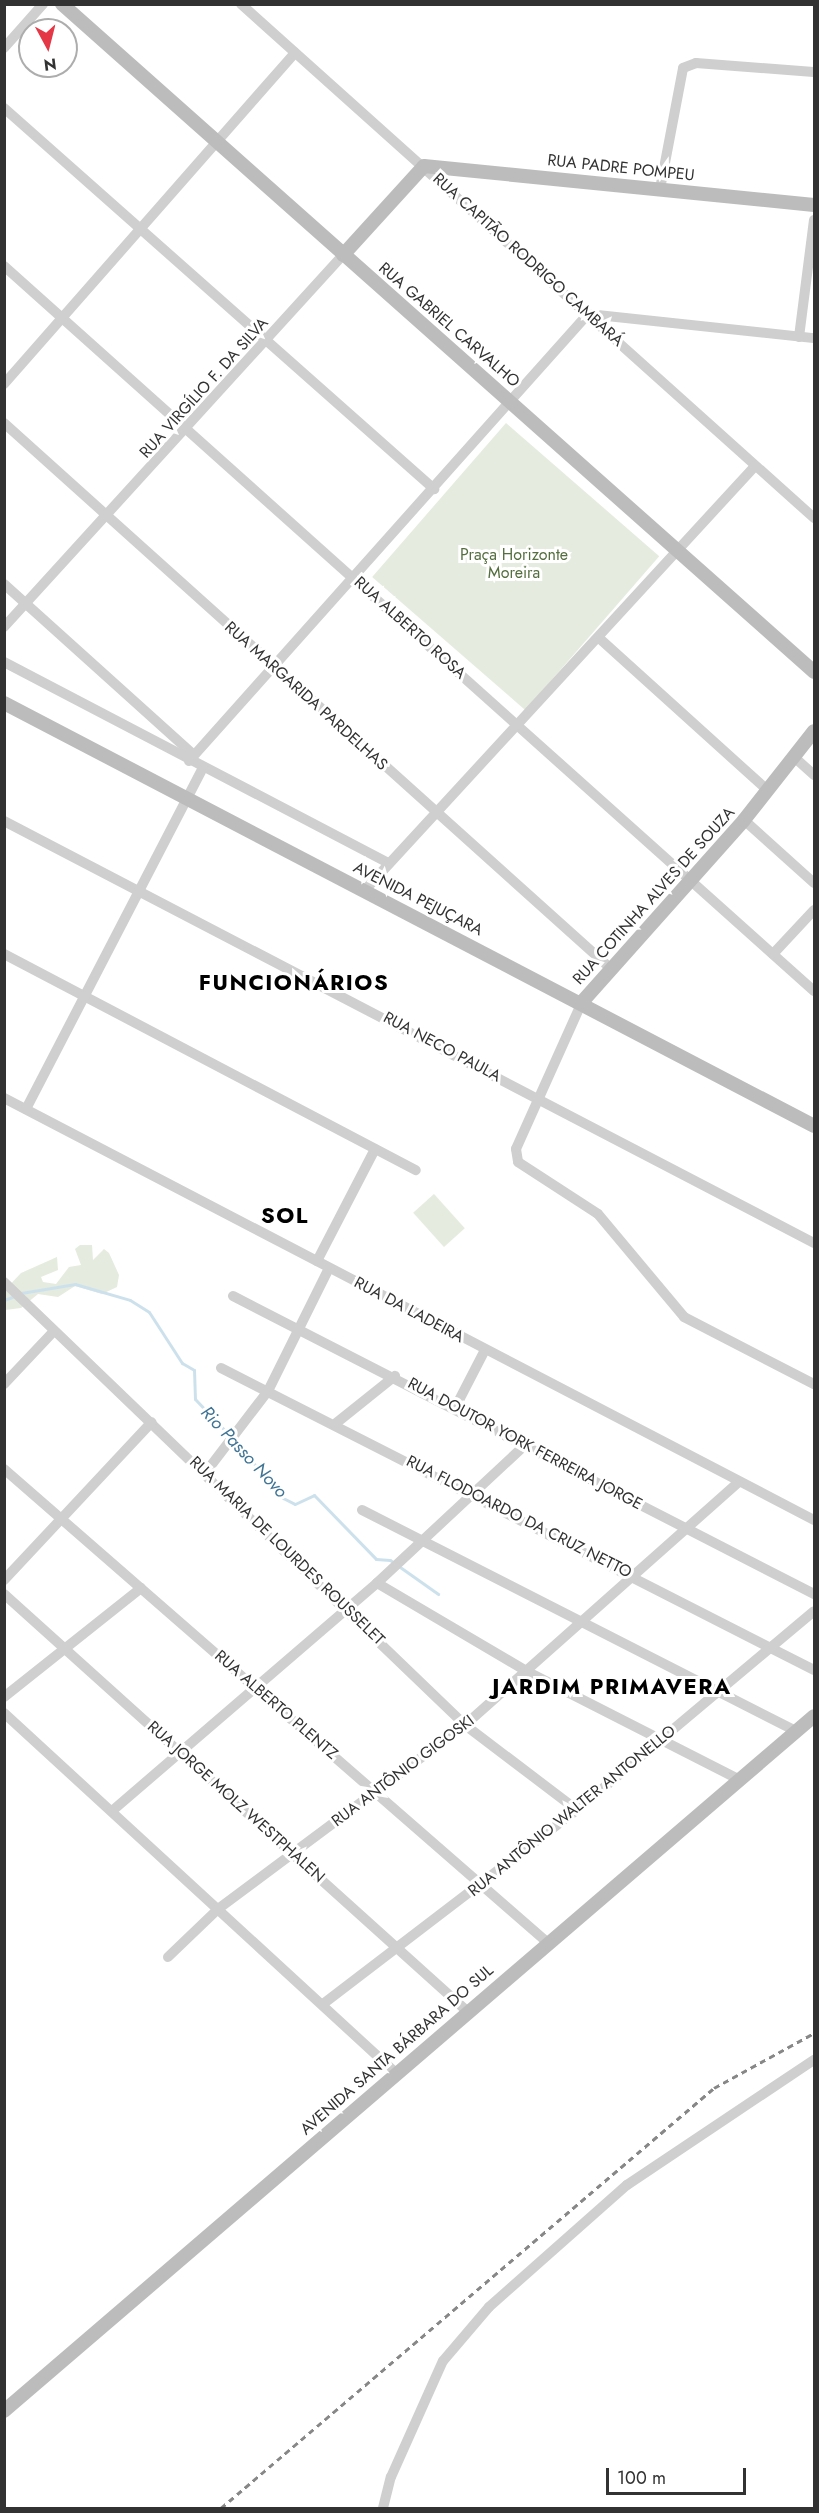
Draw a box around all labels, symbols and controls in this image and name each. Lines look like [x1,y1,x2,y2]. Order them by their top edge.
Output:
north arrow [18,18,78,78]
text: N [42,52,58,77]
street label: RUA PADRE POMPEU [546,151,696,185]
street label: RUA CAPITÃO RODRIGO CAMBARÁ [429,169,627,351]
street label: RUA GABRIEL CARVALHO [375,259,523,391]
street label: RUA VIRGÍLIO F. DA SILVA [136,314,272,462]
park label: Praça Horizonte Moreira [460,545,568,583]
street label: RUA ALBERTO ROSA [350,573,470,683]
street label: RUA MARGARIDA PARDELHAS [221,618,391,774]
street label: RUA COTINHA ALVES DE SOUZA [569,803,739,989]
street label: AVENIDA PEJUÇARA [350,858,486,940]
district label: FUNCIONÁRIOS [199,970,389,996]
street label: RUA NECO PAULA [380,1008,504,1086]
district label: SOL [261,1203,309,1229]
street label: RUA DA LADEIRA [351,1273,467,1347]
street label: RUA DOUTOR YORK FERREIRA JORGE [404,1374,646,1514]
water label: Rio Passo Novo [196,1402,292,1502]
street label: RUA FLODOARDO DA CRUZ NETTO [403,1452,635,1582]
street label: RUA MARIA DE LOURDES ROUSSELET [186,1453,388,1649]
street label: RUA ALBERTO PLENTZ [211,1646,341,1764]
district label: JARDIM PRIMAVERA [492,1674,732,1700]
street label: RUA ANTÔNIO GIGOSKI [328,1711,478,1831]
street label: RUA JORGE MOLZ WESTPHALEN [143,1717,329,1887]
street label: RUA ANTÔNIO WALTER ANTONELLO [464,1721,680,1901]
street label: AVENIDA SANTA BÁRBARA DO SUL [297,1961,497,2139]
scale bar [609,2456,748,2494]
text: 100 m [617,2465,666,2491]

